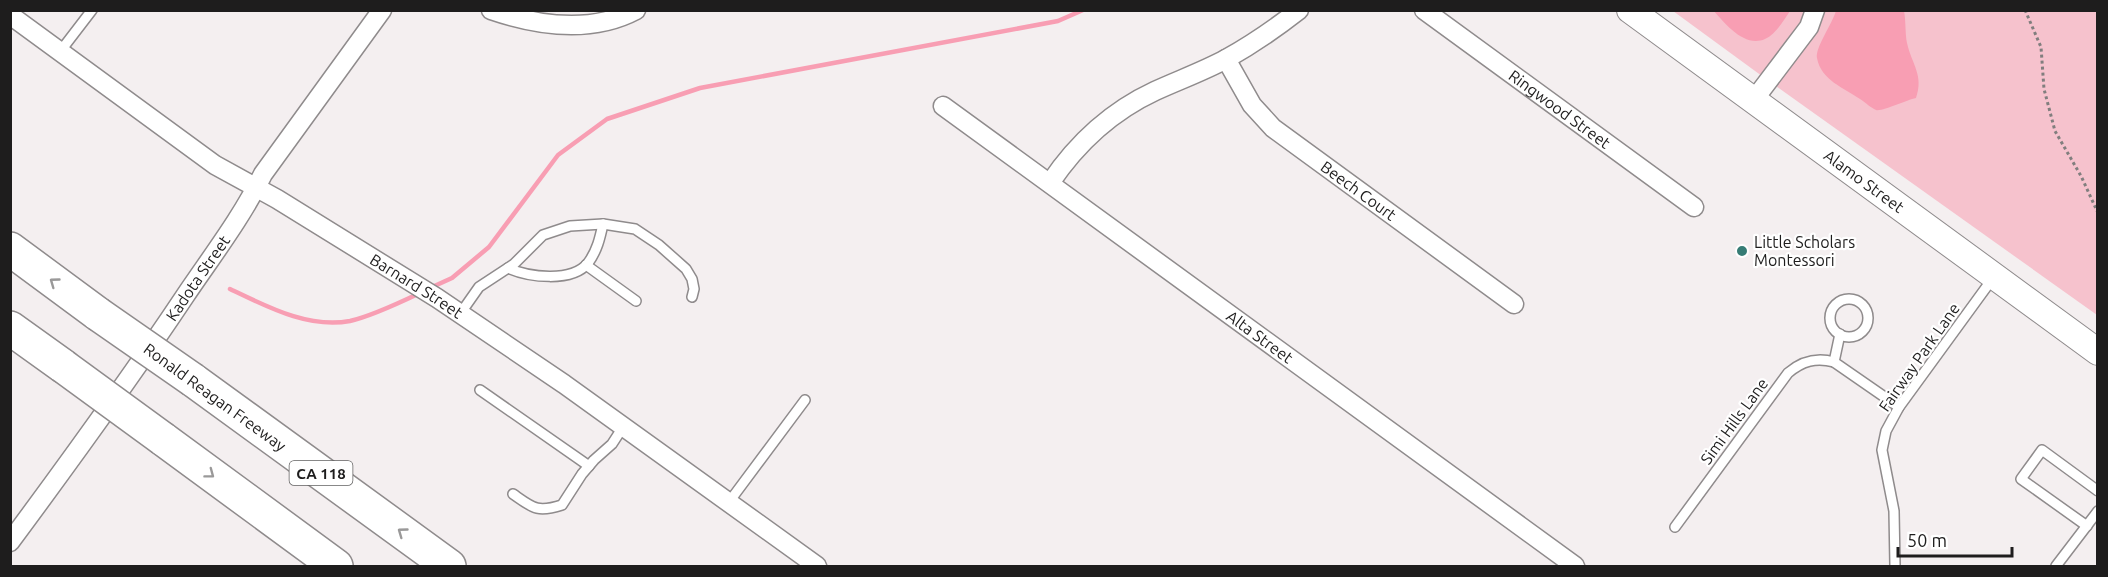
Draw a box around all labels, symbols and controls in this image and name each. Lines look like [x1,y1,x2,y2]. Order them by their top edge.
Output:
street label: Ringwood Street [1505,66,1615,152]
street label: Alamo Street [1821,146,1908,217]
street label: Beech Court [1317,157,1400,224]
street label: Kadota Street [162,231,234,324]
place label: Little Scholars Montessori [1754,233,1855,269]
marker: Little Scholars Montessori [1735,244,1749,258]
street label: Barnard Street [367,250,467,322]
one-way arrow [50,278,61,289]
street label: Fairway Park Lane [1875,299,1963,415]
street label: Alta Street [1223,307,1297,367]
street label: Ronald Reagan Freeway [140,339,290,455]
street label: Simi Hills Lane [1697,374,1771,468]
road number: CA 118 [290,461,352,485]
one-way arrow [204,466,215,477]
scale bar [1898,520,2012,558]
one-way arrow [397,528,408,539]
text: 50 m [1907,530,1947,550]

